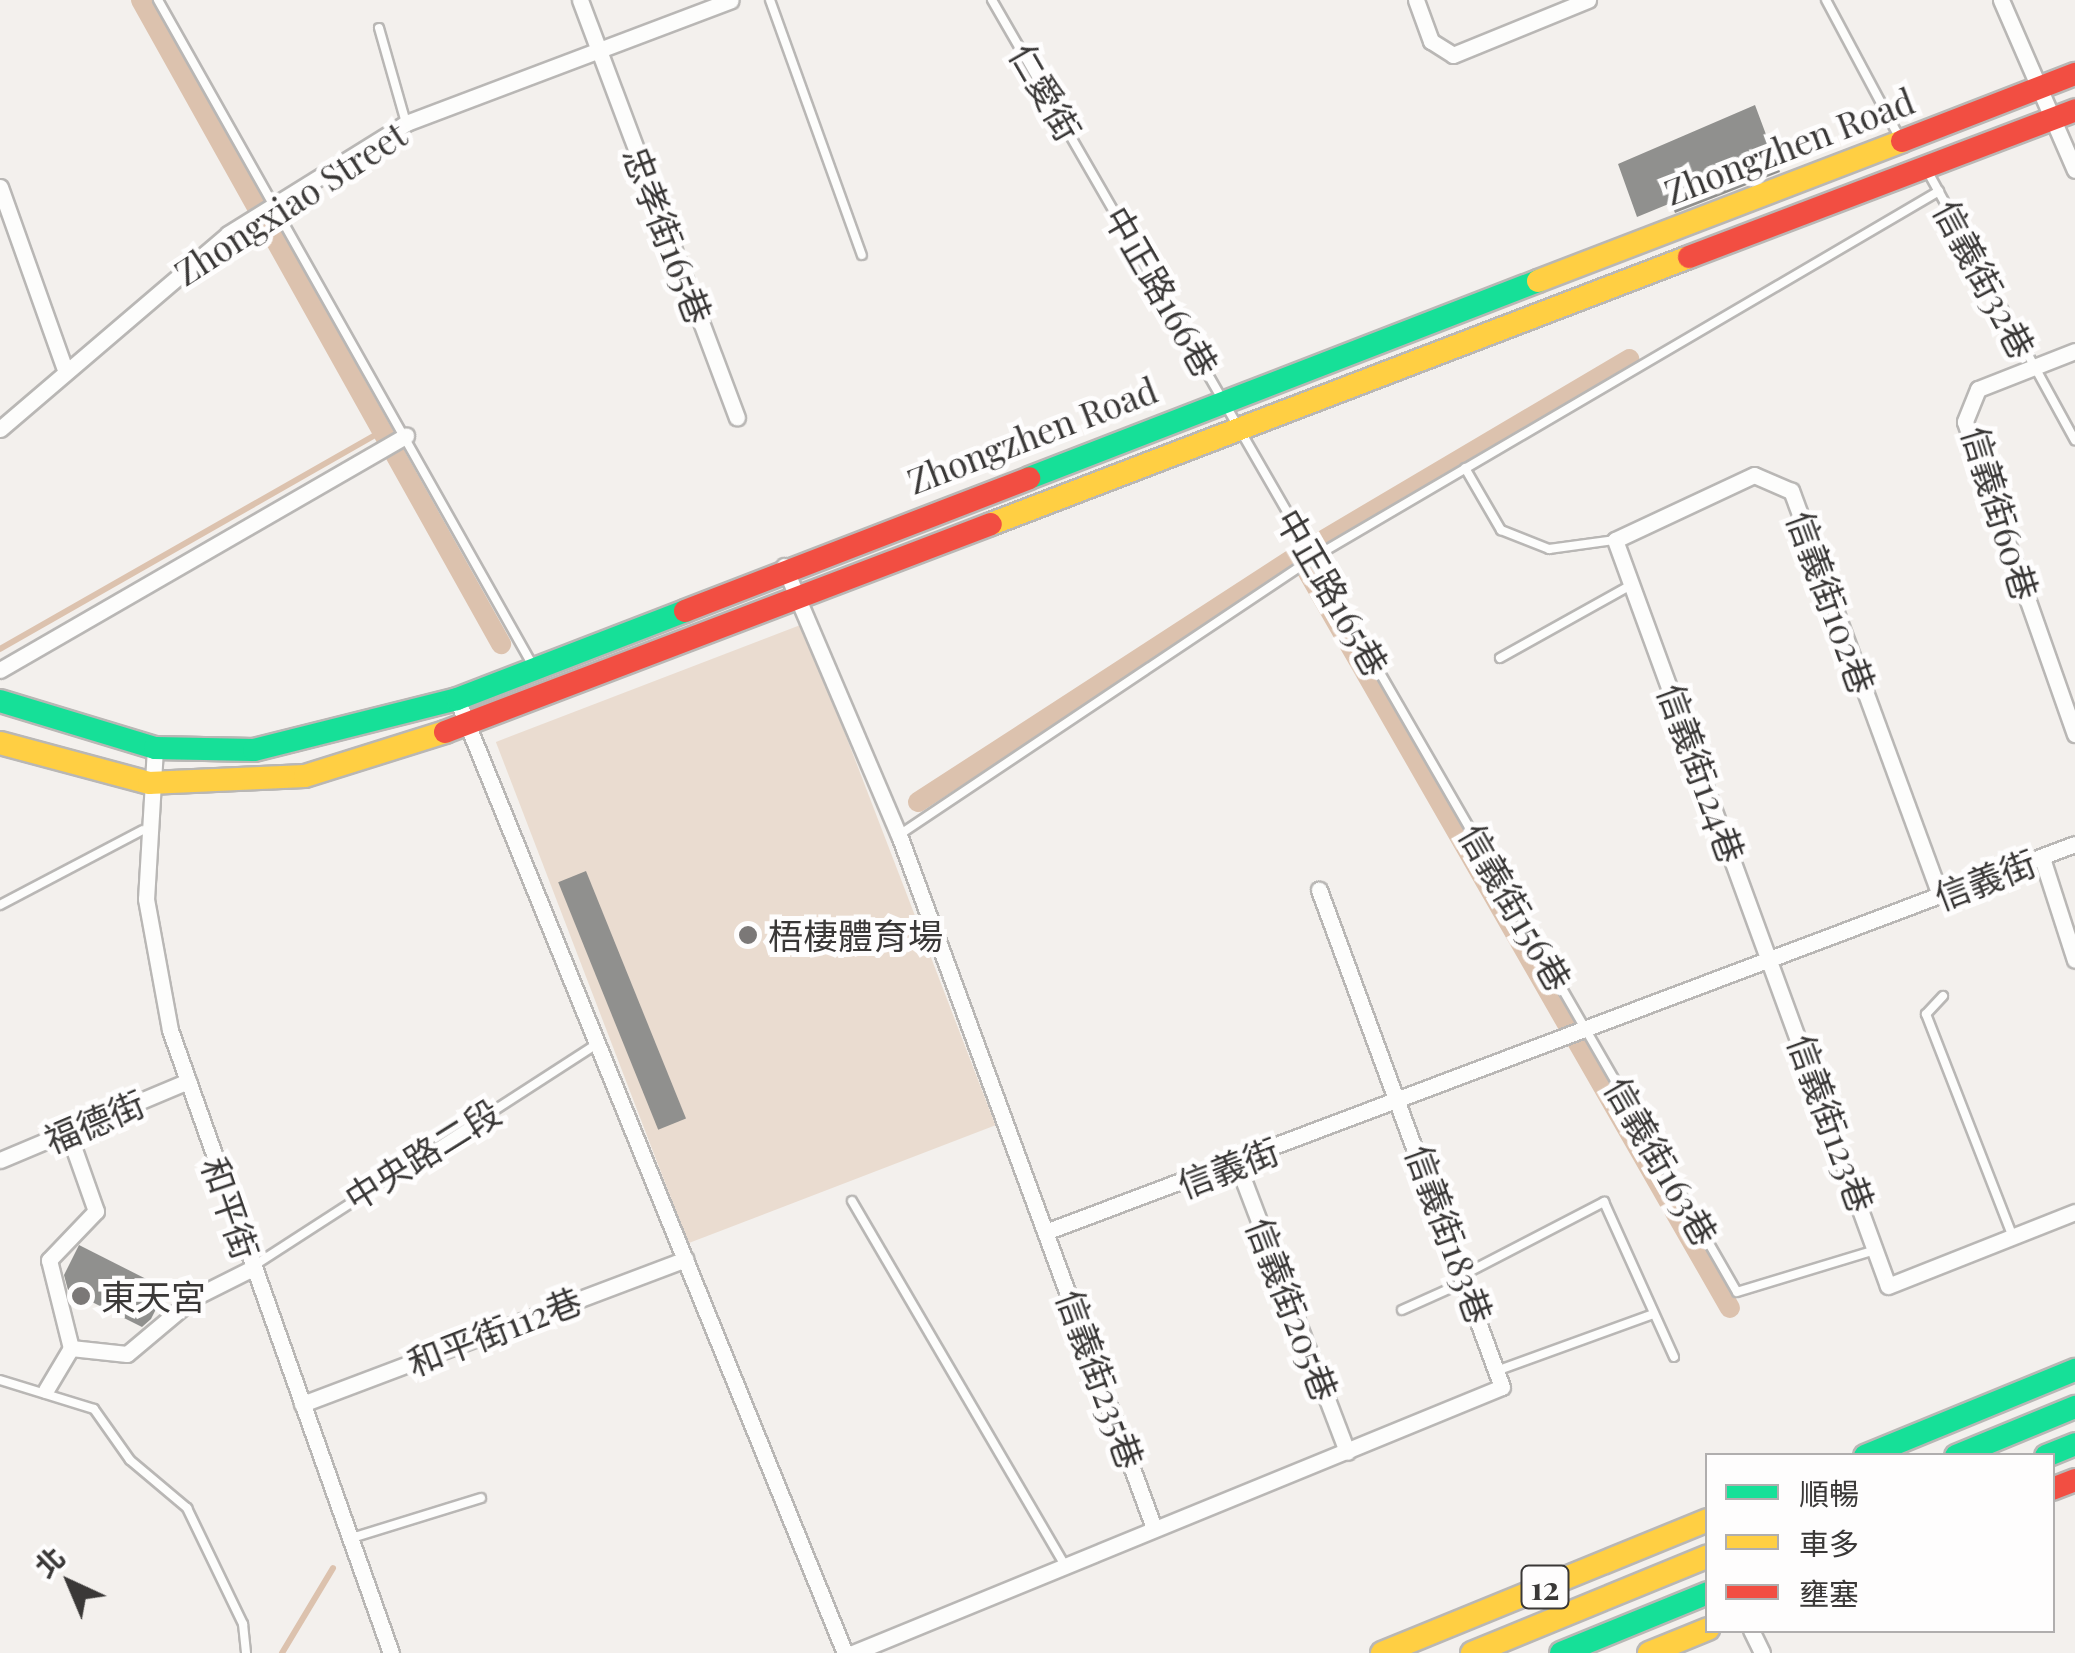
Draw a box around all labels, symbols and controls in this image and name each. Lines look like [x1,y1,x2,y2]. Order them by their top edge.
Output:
street label: 仁愛街 [1002,36,1090,148]
street label: Zhongzhen Road [1658,79,1920,213]
street label: Zhongxiao Street [166,113,414,293]
street label: 忠孝街165巷 [615,141,721,329]
street label: 信義街32巷 [1926,193,2044,365]
street label: 中正路166巷 [1097,199,1227,383]
street label: Zhongzhen Road [901,368,1163,502]
street label: 信義街60巷 [1955,421,2047,605]
street label: 中正路165巷 [1268,501,1398,683]
street label: 信義街102巷 [1780,505,1884,699]
street label: 信義街124巷 [1650,678,1754,868]
street label: 信義街156巷 [1452,816,1580,998]
street label: 信義街 [1928,841,2042,917]
place label: 梧棲體育場 [768,914,943,956]
marker: 梧棲體育場 [737,924,759,946]
street label: 信義街123巷 [1781,1029,1883,1217]
street label: 信義街163巷 [1597,1070,1727,1252]
street label: 福德街 [37,1081,151,1161]
street label: 中央路二段 [337,1090,507,1218]
street label: 信義街 [1171,1129,1285,1205]
street label: 信義街183巷 [1398,1139,1502,1329]
street label: 和平街 [194,1152,268,1264]
street label: 信義街205巷 [1239,1212,1347,1406]
place label: 東天宮 [101,1275,206,1317]
street label: 和平街112巷 [401,1279,587,1383]
street label: 信義街235巷 [1049,1284,1153,1474]
marker: 東天宮 [70,1285,92,1307]
legend [1705,1453,2055,1633]
text: 順暢 [1799,1473,1859,1513]
text: 車多 [1799,1523,1859,1563]
north arrow [20,1533,120,1633]
text: 北 [26,1538,72,1584]
road number: 12 [1520,1560,1570,1614]
text: 壅塞 [1799,1573,1859,1613]

